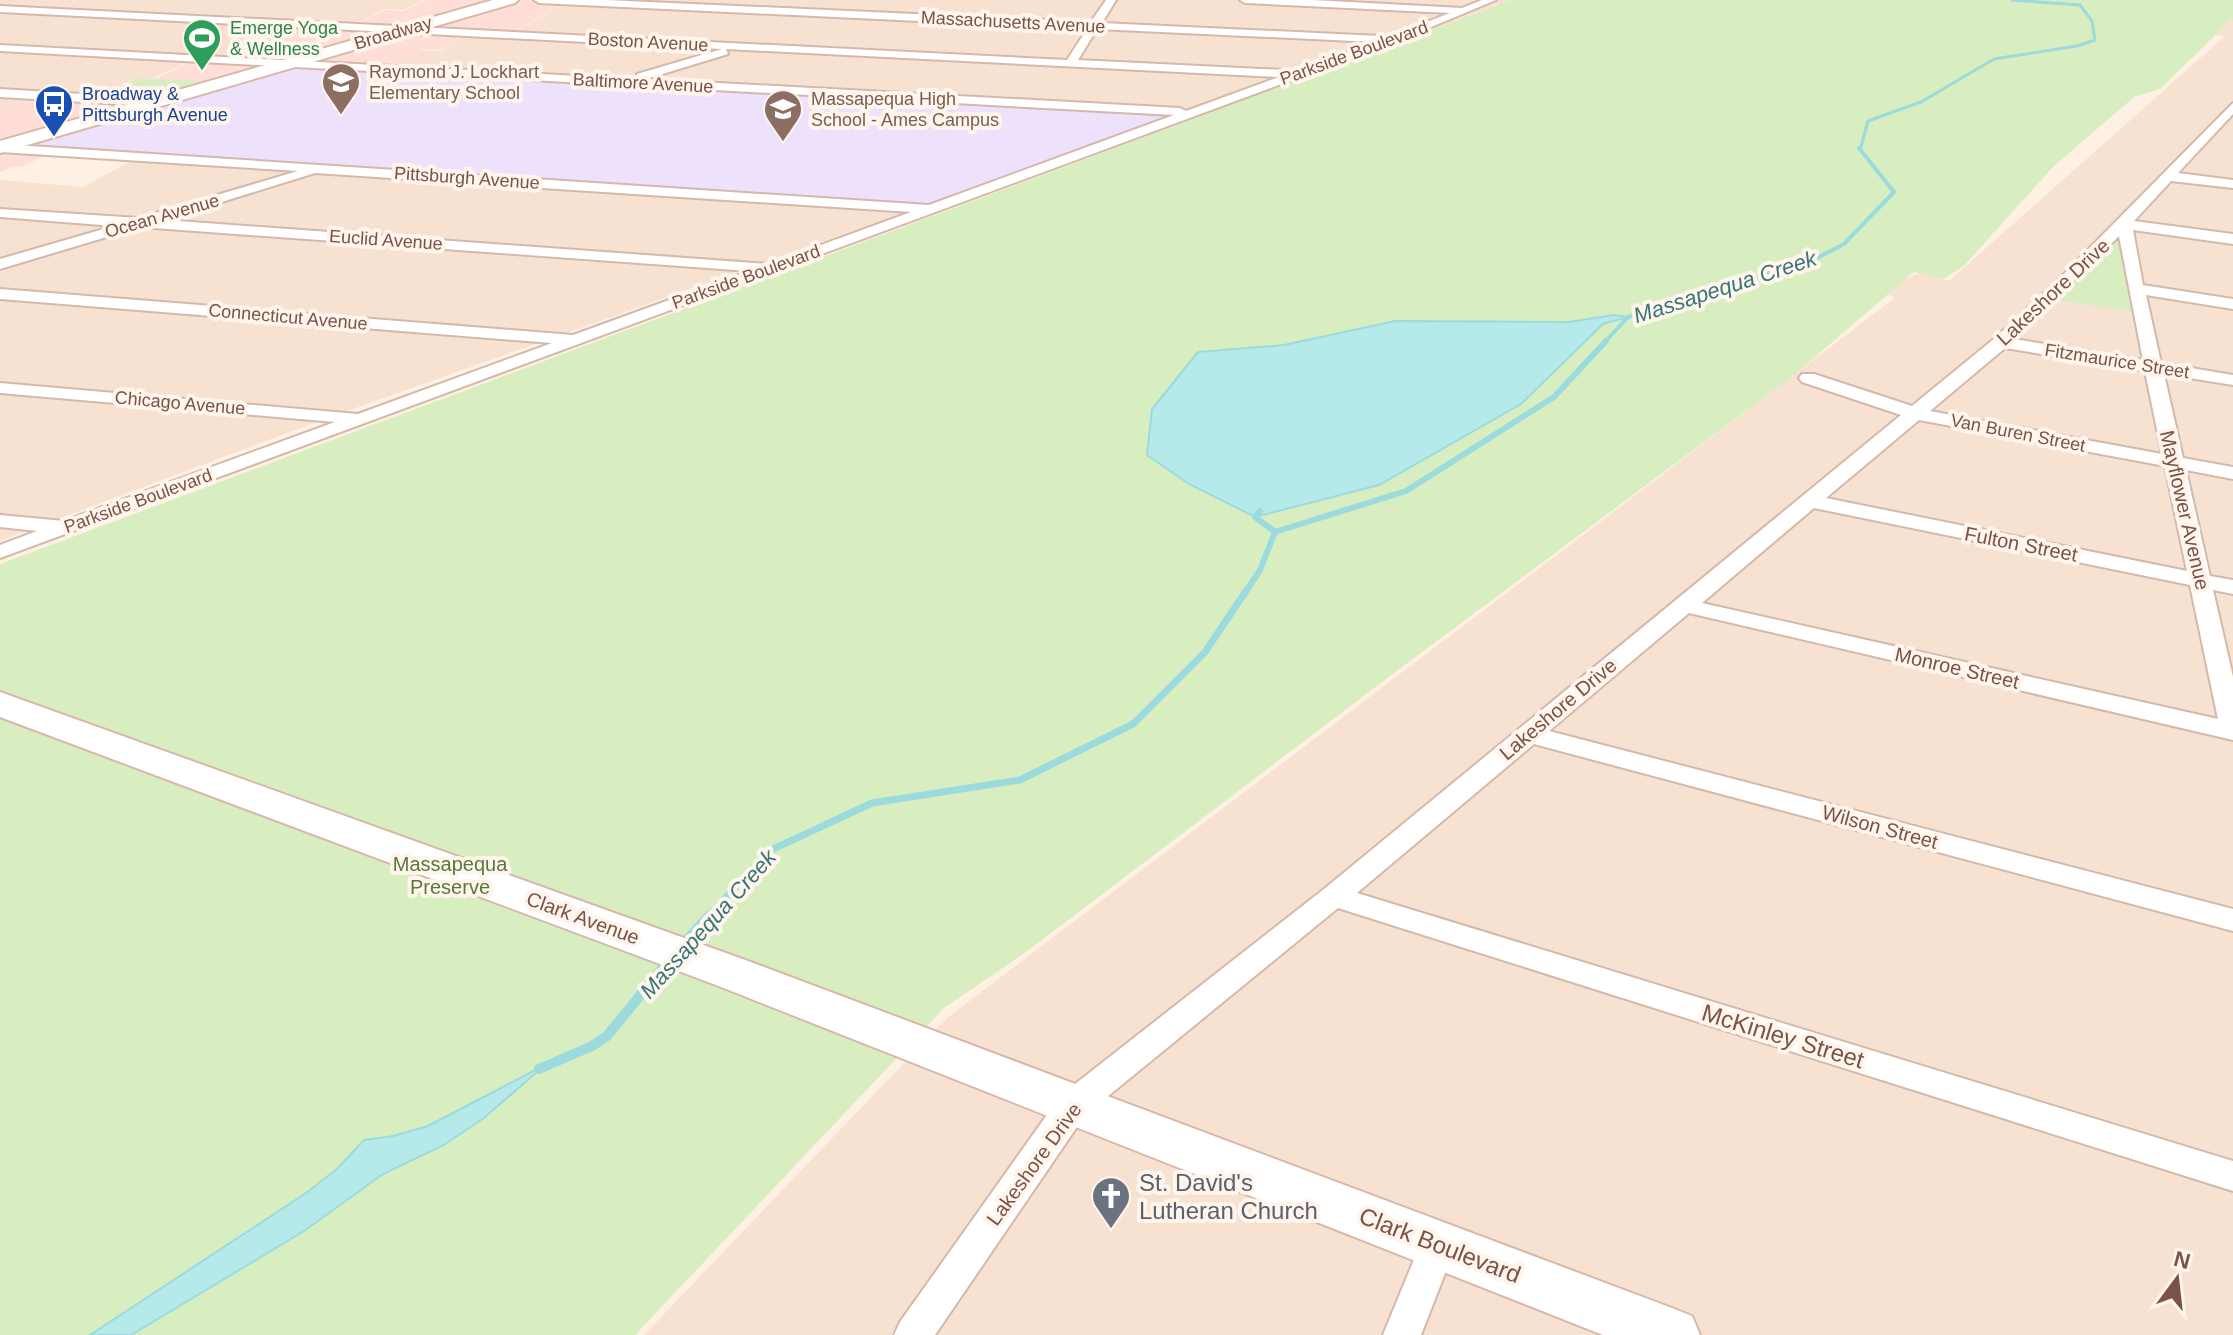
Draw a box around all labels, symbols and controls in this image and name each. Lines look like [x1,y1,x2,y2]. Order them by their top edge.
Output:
street label: Massachusetts Avenue [920,7,1106,37]
street label: Broadway [352,12,434,54]
sports icon: Emerge Yoga & Wellness [181,17,223,72]
street label: Parkside Boulevard [1277,17,1431,89]
place label: Emerge Yoga & Wellness [230,18,339,59]
street label: Boston Avenue [587,29,709,55]
school or university icon: Raymond J. Lockhart Elementary School [320,61,362,116]
place label: Raymond J. Lockhart Elementary School [369,62,539,103]
street label: Baltimore Avenue [572,69,714,97]
bus stop icon: Broadway & Pittsburgh Avenue [33,83,75,138]
place label: Broadway & Pittsburgh Avenue [82,84,228,125]
school or university icon: Massapequa High School - Ames Campus [762,88,804,143]
place label: Massapequa High School - Ames Campus [811,89,999,130]
street label: Pittsburgh Avenue [394,163,540,193]
street label: Ocean Avenue [103,190,221,242]
street label: Euclid Avenue [329,226,443,254]
street label: Lakeshore Drive [1992,234,2114,350]
street label: Parkside Boulevard [669,241,823,313]
water label: Massapequa Creek [1630,245,1821,328]
street label: Connecticut Avenue [208,300,368,334]
street label: Fitzmaurice Street [2043,340,2191,382]
street label: Chicago Avenue [114,387,246,419]
street label: Van Buren Street [1949,410,2087,456]
street label: Mayflower Avenue [2156,428,2214,592]
street label: Parkside Boulevard [61,465,215,537]
street label: Fulton Street [1963,522,2080,566]
street label: Monroe Street [1893,643,2022,693]
street label: Lakeshore Drive [1495,654,1621,764]
street label: Wilson Street [1820,801,1941,853]
water label: Massapequa Creek [635,844,782,1003]
park label: Massapequa Preserve [393,853,508,898]
street label: Clark Avenue [524,887,642,949]
street label: McKinley Street [1699,999,1868,1074]
street label: Lakeshore Drive [982,1099,1086,1229]
place label: St. David's Lutheran Church [1139,1169,1318,1224]
church icon: St. David's Lutheran Church [1090,1175,1132,1230]
street label: Clark Boulevard [1355,1202,1525,1288]
north arrow [2137,1239,2217,1319]
text: N [2171,1246,2193,1274]

